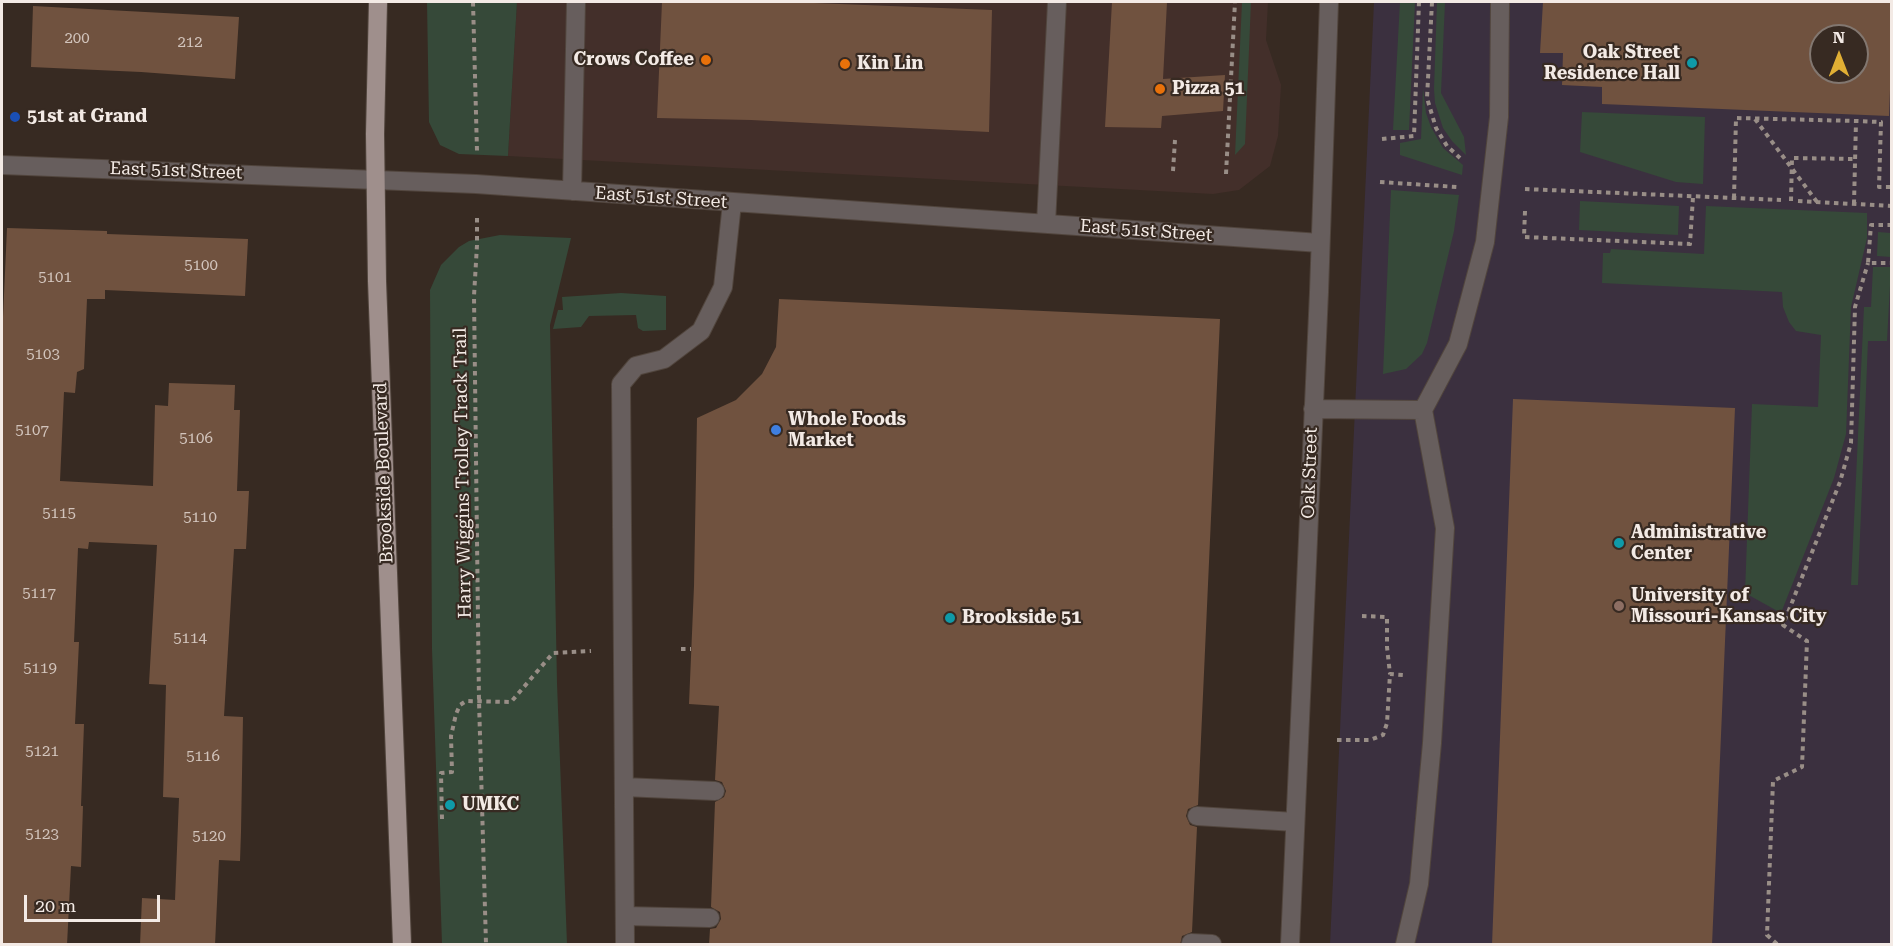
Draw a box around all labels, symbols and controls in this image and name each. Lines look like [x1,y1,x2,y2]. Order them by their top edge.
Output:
north arrow [1809,24,1869,84]
text: N [1833,28,1845,47]
house number: 200 [64,30,90,48]
house number: 212 [177,34,203,52]
place label: Oak Street Residence Hall [1544,42,1680,84]
place label: Crows Coffee [574,49,694,71]
marker: Crows Coffee [699,53,713,67]
place label: Kin Lin [857,53,923,75]
marker: Oak Street Residence Hall [1685,56,1699,70]
marker: Kin Lin [838,57,852,71]
place label: Pizza 51 [1172,78,1245,100]
marker: Pizza 51 [1153,82,1167,96]
place label: 51st at Grand [27,106,147,128]
marker: 51st at Grand [8,110,22,124]
street label: East 51st Street [109,158,243,184]
street label: East 51st Street [594,183,728,213]
street label: East 51st Street [1079,216,1213,246]
house number: 5100 [184,257,218,275]
house number: 5101 [38,269,72,287]
street label: Harry Wiggins Trolley Track Trail [450,327,476,619]
house number: 5103 [26,346,60,364]
street label: Brookside Boulevard [370,382,398,564]
place label: Whole Foods Market [788,409,906,452]
house number: 5107 [15,422,49,440]
marker: Whole Foods Market [769,423,783,437]
street label: Oak Street [1298,427,1322,519]
house number: 5106 [179,430,213,448]
house number: 5115 [42,505,76,523]
house number: 5110 [183,509,217,527]
place label: Administrative Center [1631,522,1766,564]
marker: Administrative Center [1612,536,1626,550]
house number: 5117 [22,585,56,603]
place label: University of Missouri-Kansas City [1631,585,1827,628]
marker: University of Missouri-Kansas City [1612,599,1626,613]
place label: Brookside 51 [962,607,1081,629]
marker: Brookside 51 [943,611,957,625]
house number: 5114 [173,630,207,648]
house number: 5119 [23,660,57,678]
house number: 5121 [25,743,59,761]
house number: 5116 [186,748,220,766]
place label: UMKC [462,794,519,816]
marker: UMKC [443,798,457,812]
house number: 5123 [25,826,59,844]
house number: 5120 [192,828,226,846]
scale bar [27,883,164,921]
text: 20 m [35,895,76,916]

